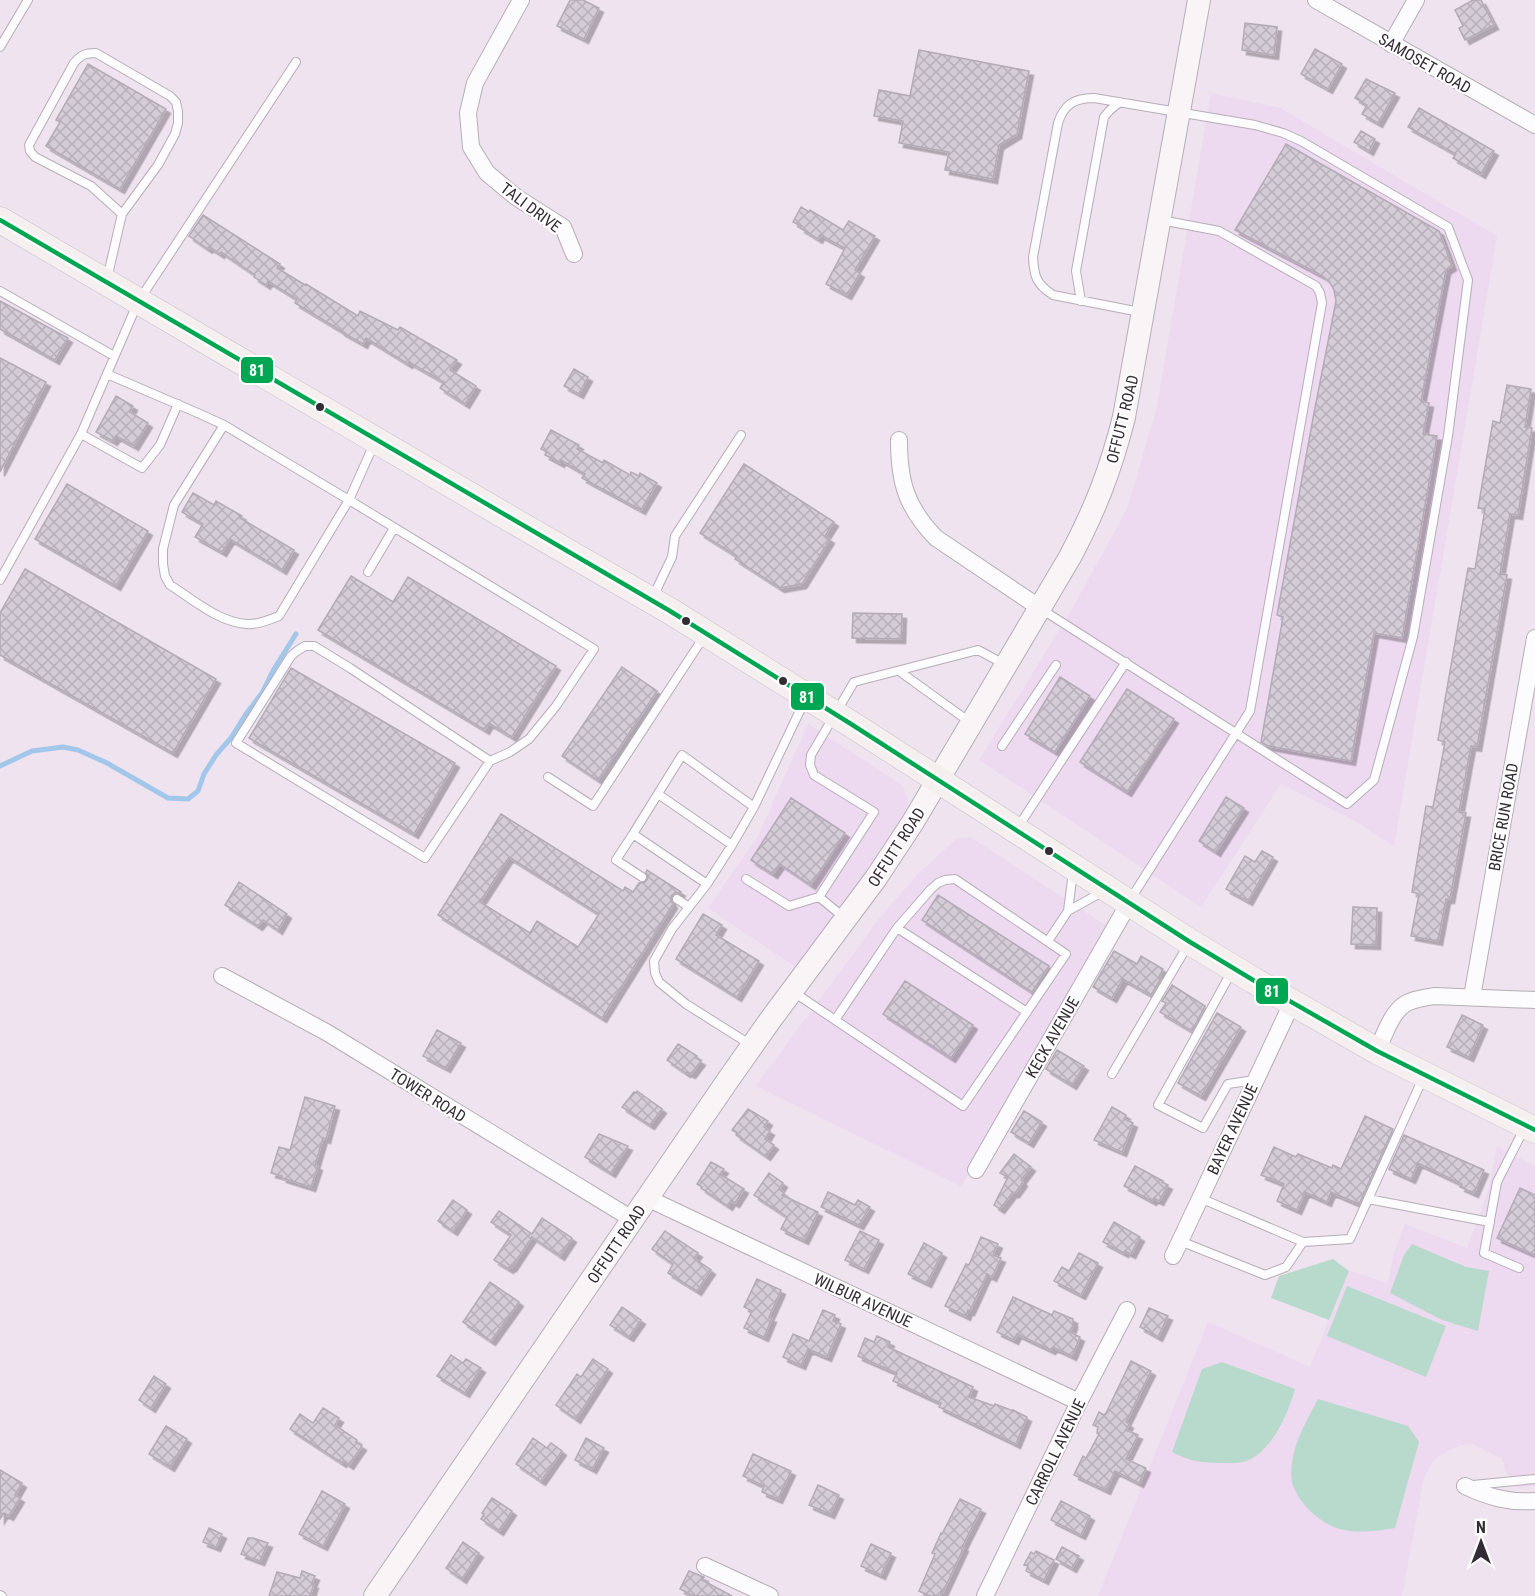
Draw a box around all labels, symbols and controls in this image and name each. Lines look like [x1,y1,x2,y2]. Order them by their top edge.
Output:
street label: SAMOSET ROAD [1375,29,1474,98]
street label: TALI DRIVE [497,179,565,236]
line badge: 81 [240,356,274,384]
text: 81 [249,361,265,380]
street label: OFFUTT ROAD [1102,373,1143,465]
unlabelled marker [314,401,326,413]
unlabelled marker [680,615,692,627]
unlabelled marker [777,675,789,687]
line badge: 81 [790,682,825,711]
text: 81 [799,688,815,707]
street label: BRICE RUN ROAD [1485,762,1522,873]
street label: OFFUTT ROAD [864,804,929,890]
unlabelled marker [1043,845,1055,857]
line badge: 81 [1255,977,1289,1005]
text: 81 [1264,982,1280,1001]
street label: KECK AVENUE [1022,993,1083,1081]
street label: TOWER ROAD [386,1064,469,1126]
street label: BAYER AVENUE [1203,1081,1262,1178]
street label: OFFUTT ROAD [583,1201,650,1287]
street label: WILBUR AVENUE [811,1269,915,1331]
street label: CARROLL AVENUE [1021,1396,1089,1509]
north arrow [1451,1512,1511,1572]
text: N [1476,1518,1486,1537]

